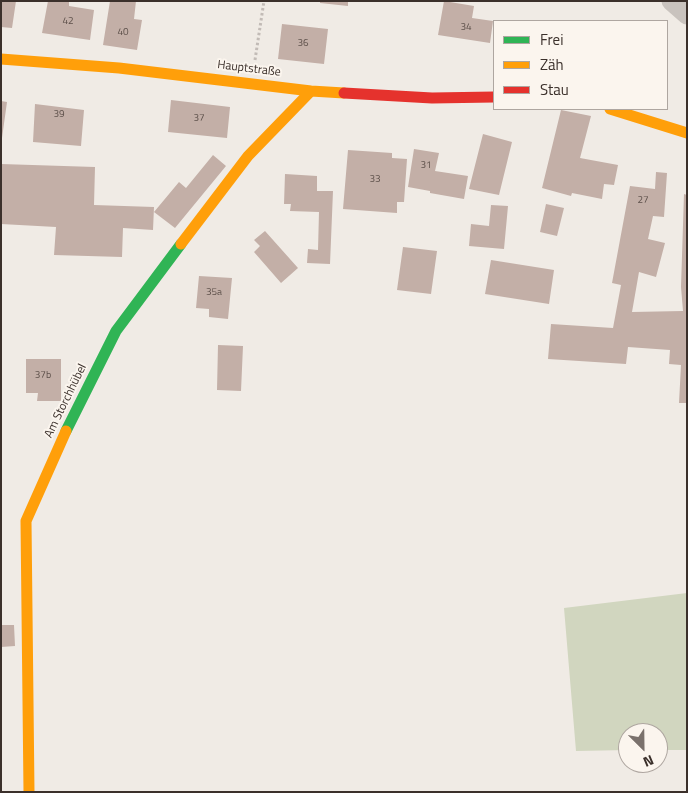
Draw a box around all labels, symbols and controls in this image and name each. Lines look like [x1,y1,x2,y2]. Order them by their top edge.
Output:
house number: 42 [62,16,74,28]
legend [493,20,668,110]
house number: 34 [460,22,472,34]
house number: 40 [117,27,129,39]
text: Frei [540,28,563,51]
house number: 36 [297,38,309,50]
text: Zäh [540,53,564,76]
street label: Hauptstraße [216,58,282,80]
text: Stau [540,78,569,101]
house number: 39 [53,109,65,121]
house number: 37 [193,113,205,125]
house number: 31 [420,160,432,172]
house number: 33 [369,174,381,186]
house number: 27 [637,195,649,207]
house number: 35a [206,287,222,299]
street label: Am Storchhübel [42,362,90,440]
house number: 37b [35,370,51,382]
north arrow [618,723,668,773]
text: N [640,750,657,773]

